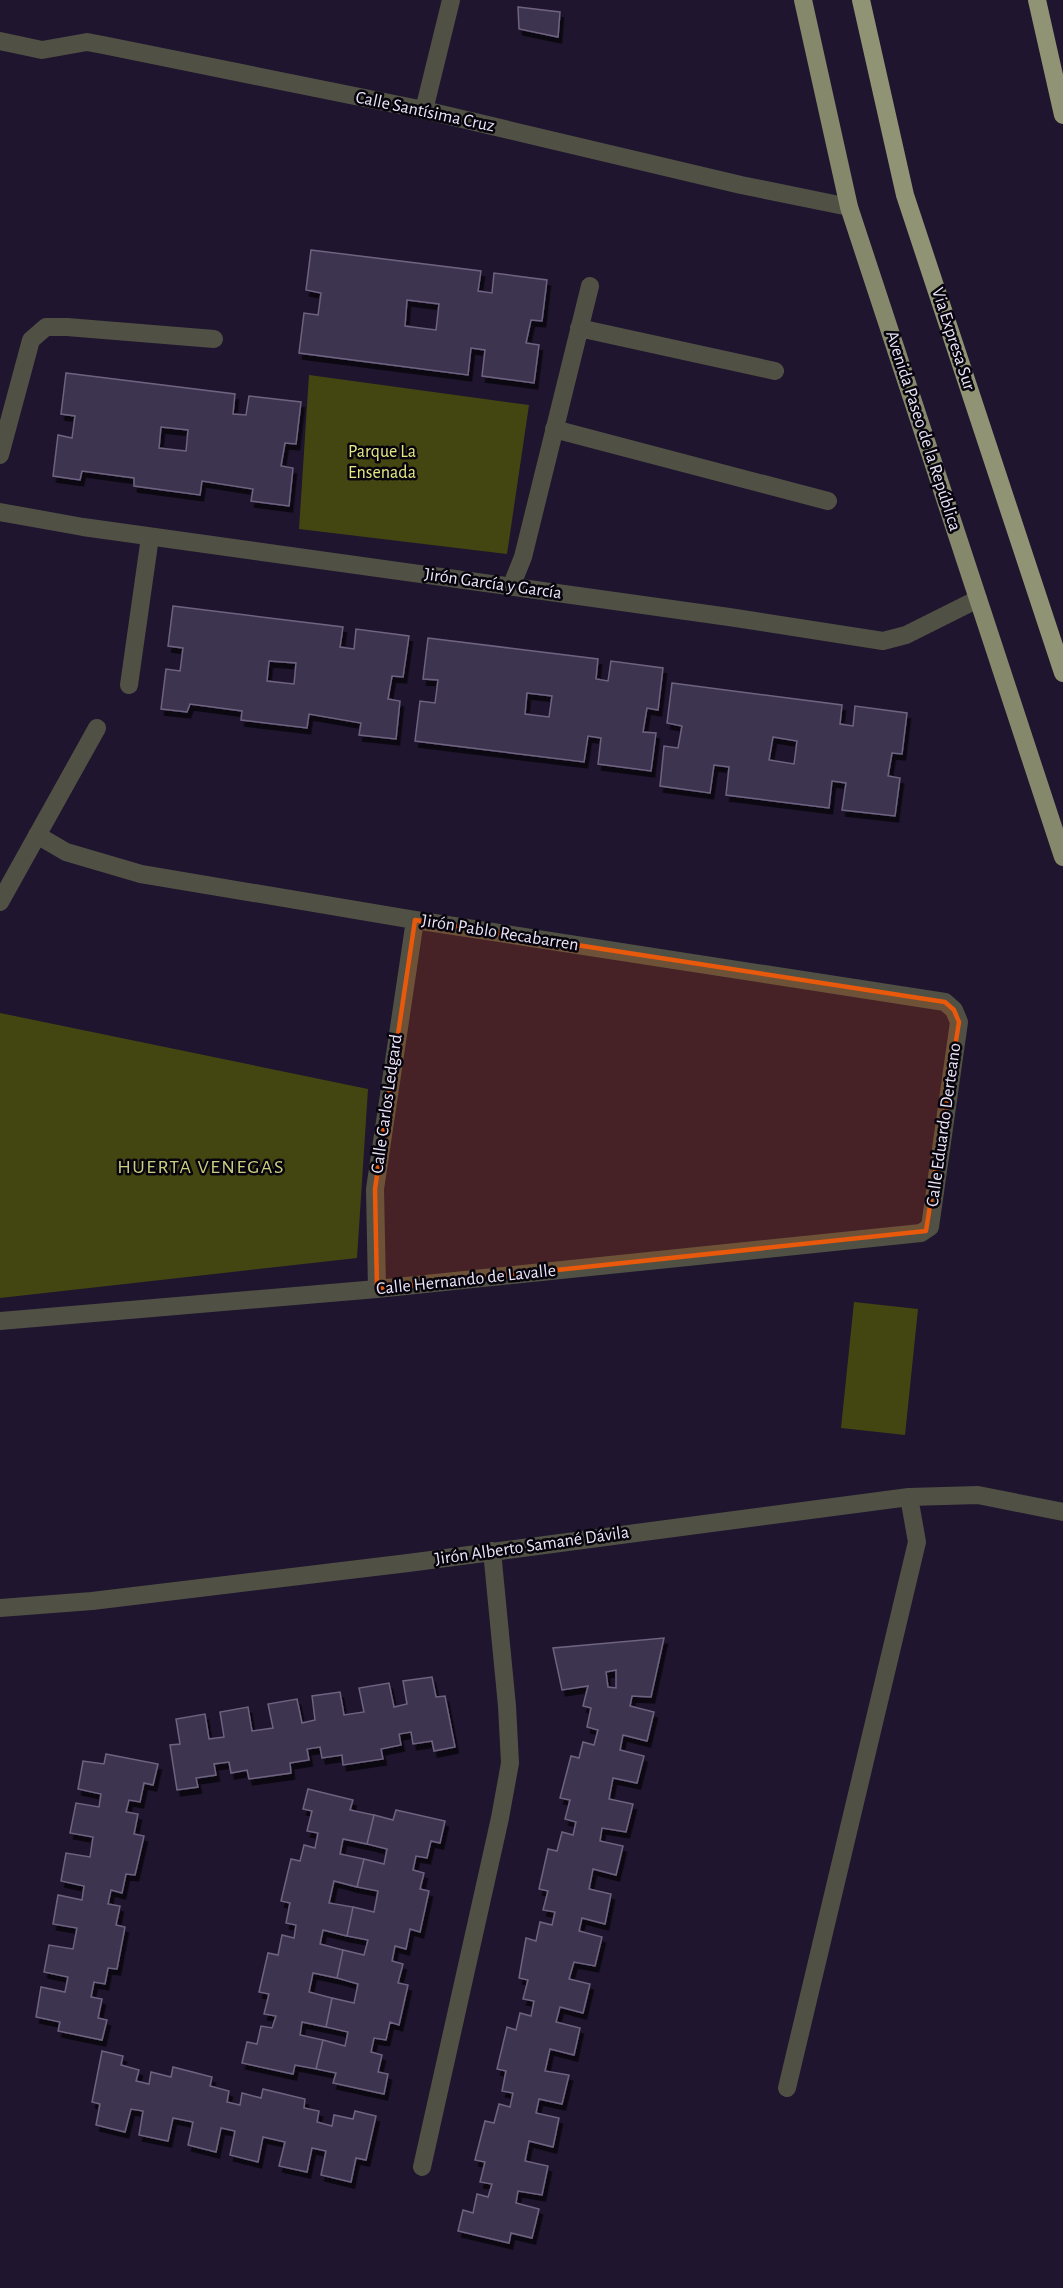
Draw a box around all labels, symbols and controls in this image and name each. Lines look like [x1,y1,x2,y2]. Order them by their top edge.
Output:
street label: Calle Santísima Cruz [354,88,496,136]
street label: Via Expresa Sur [928,286,978,393]
street label: Avenida Paseo de la República [882,329,964,533]
park label: Parque La Ensenada [348,443,416,482]
street label: Jirón García y García [423,565,563,603]
street label: Jirón Pablo Recabarren [420,912,580,954]
street label: Calle Carlos Ledgard [368,1033,406,1175]
street label: Calle Eduardo Derteano [924,1042,964,1208]
district label: HUERTA VENEGAS [117,1157,285,1177]
street label: Calle Hernando de Lavalle [375,1262,557,1298]
street label: Jirón Alberto Samané Dávila [434,1523,630,1569]

